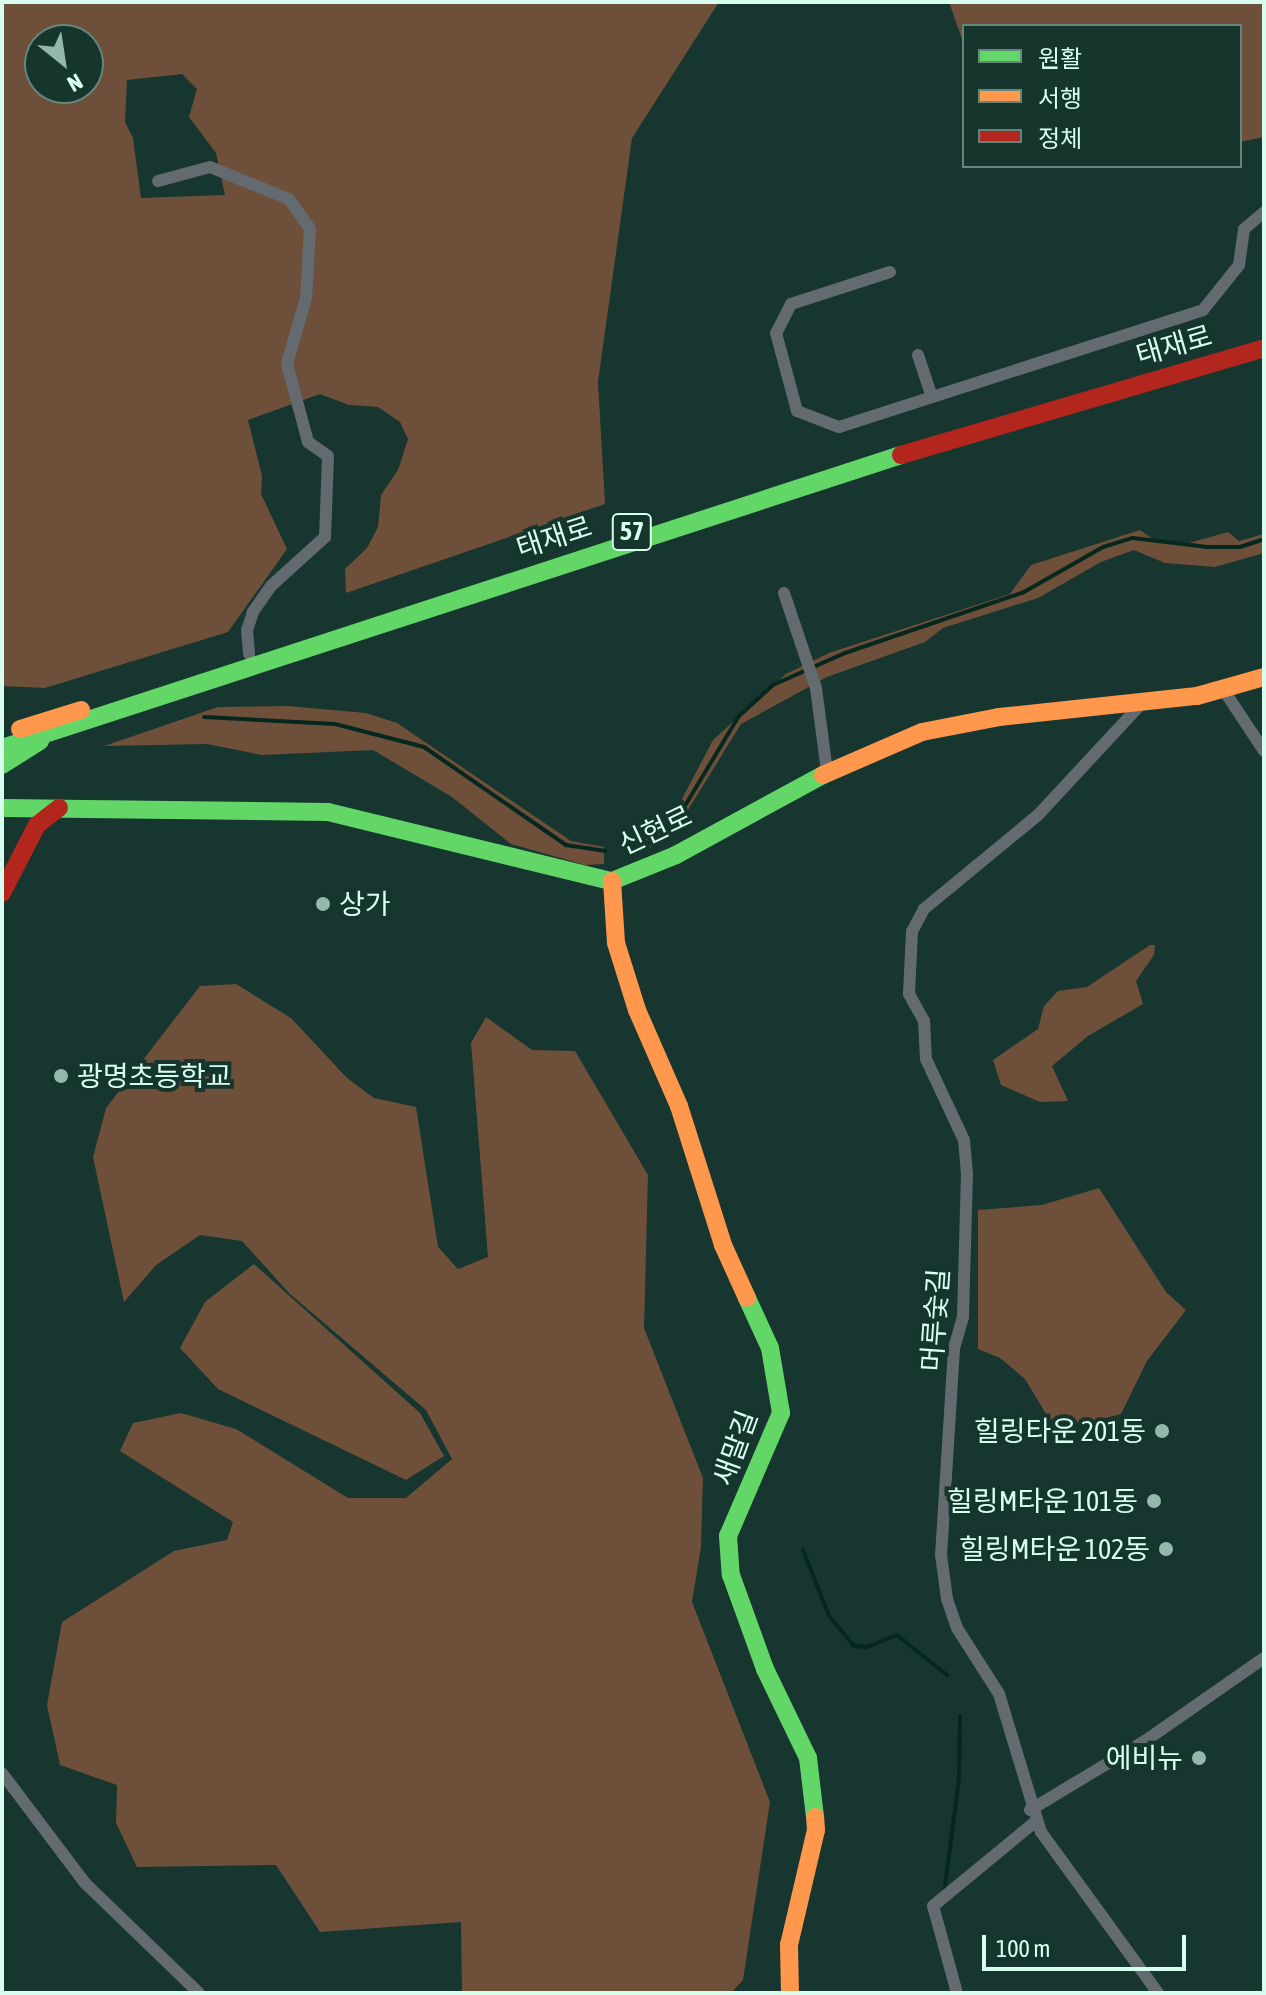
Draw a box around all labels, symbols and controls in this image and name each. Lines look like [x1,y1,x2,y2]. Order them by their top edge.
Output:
north arrow [24,24,104,104]
legend [962,24,1242,168]
text: 원활 [1038,45,1082,72]
text: N [63,69,87,98]
text: 서행 [1038,85,1082,112]
text: 정체 [1038,125,1082,152]
street label: 태재로 [1132,318,1216,372]
street label: 태재로 [512,509,596,565]
road number: 57 [610,510,654,554]
street label: 신현로 [613,798,697,862]
place label: 상가 [339,887,391,921]
marker: 상가 [314,895,332,913]
place label: 광명초등학교 [77,1059,232,1093]
marker: 광명초등학교 [52,1067,70,1085]
street label: 머루숯길 [915,1267,955,1373]
street label: 새말길 [706,1406,764,1490]
place label: 힐링타운 201동 [974,1414,1146,1448]
marker: 힐링타운 201동 [1153,1422,1171,1440]
place label: 힐링M타운 101동 [947,1484,1138,1518]
marker: 힐링M타운 101동 [1145,1492,1163,1510]
place label: 힐링M타운 102동 [959,1532,1150,1566]
marker: 힐링M타운 102동 [1157,1540,1175,1558]
place label: 에비뉴 [1106,1741,1183,1775]
marker: 에비뉴 [1190,1749,1208,1767]
scale bar [986,1919,1190,1969]
text: 100 m [996,1935,1050,1962]

